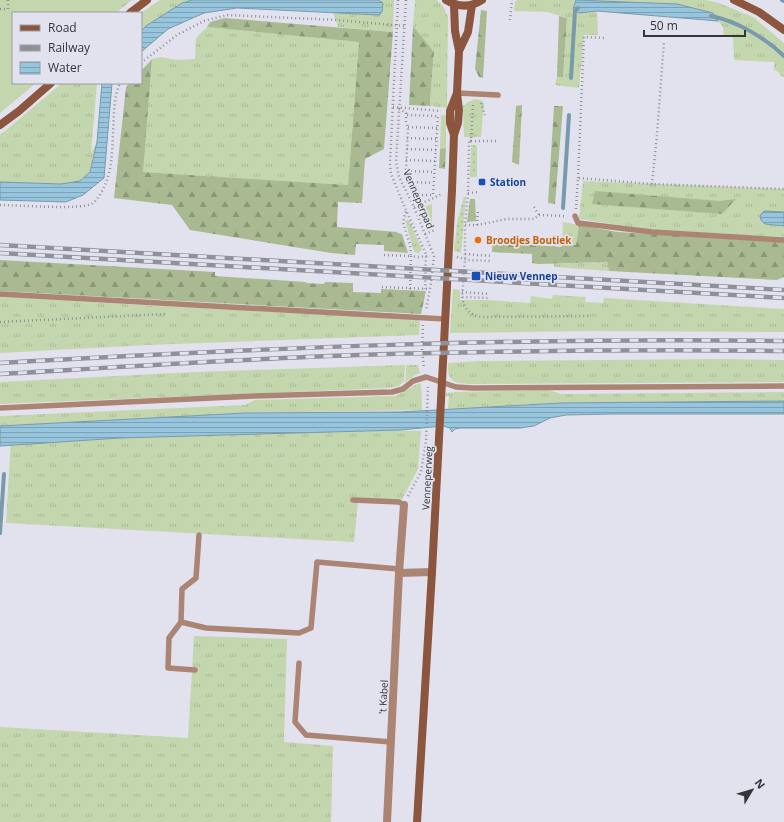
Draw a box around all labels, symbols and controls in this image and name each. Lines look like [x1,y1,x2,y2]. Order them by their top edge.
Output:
legend [12,12,142,84]
scale bar [644,12,745,38]
text: 50 m [650,17,678,34]
text: Road [48,19,77,36]
text: Railway [48,39,91,56]
text: Water [48,59,82,76]
street label: Venneperpad [400,167,438,231]
place label: Station [490,175,526,189]
marker: Station [477,177,487,187]
place label: Broodjes Boutiek [486,233,572,247]
marker: Broodjes Boutiek [473,235,483,245]
place label: Nieuw Vennep [485,269,558,283]
marker: Nieuw Vennep [470,270,482,282]
street label: Venneperweg [418,445,436,510]
street label: 't Kabel [375,680,391,714]
north arrow [732,770,772,810]
text: N [752,775,769,792]

